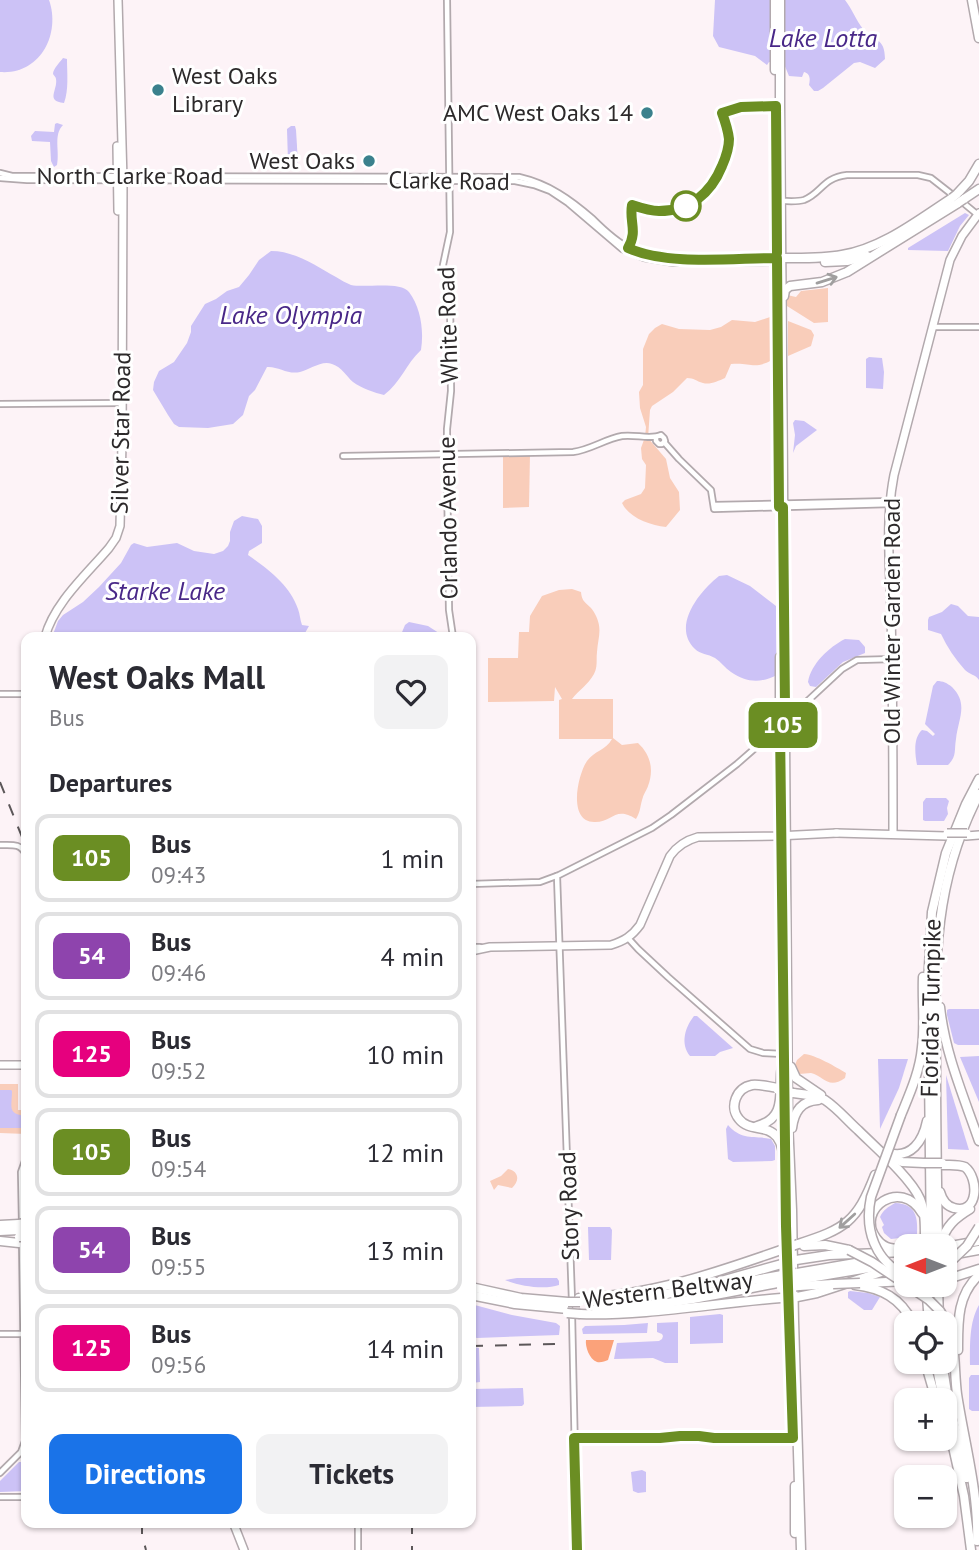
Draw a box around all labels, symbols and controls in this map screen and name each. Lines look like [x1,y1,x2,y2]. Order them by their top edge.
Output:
water label: Lake Lotta [769,21,878,54]
place label: West Oaks Library [172,60,278,119]
marker: West Oaks Library [150,82,166,98]
place label: AMC West Oaks 14 [443,97,633,128]
marker: AMC West Oaks 14 [639,105,655,121]
place label: West Oaks [249,145,355,176]
marker: West Oaks [361,153,377,169]
street label: North Clarke Road [37,160,223,191]
street label: Clarke Road [388,164,510,197]
unlabelled marker [671,191,701,221]
street label: White Road [430,266,465,384]
one-way arrow [816,273,838,286]
water label: Lake Olympia [220,298,362,331]
street label: Silver Star Road [104,352,137,514]
street label: Orlando Avenue [431,436,464,600]
street label: Old Winter Garden Road [876,498,907,744]
water label: Starke Lake [105,574,225,607]
text: West Oaks Mall [49,655,265,698]
button: heart [374,655,448,729]
line badge: 105 [743,702,823,748]
text: Bus [49,703,85,732]
text: 105 [763,709,803,740]
text: Departures [49,766,172,799]
text: Bus [151,827,191,860]
text: 105 [71,842,112,873]
text: 1 min [381,842,444,875]
text: 09:43 [151,860,206,889]
street label: Florida's Turnpike [913,918,948,1098]
text: Bus [151,925,191,958]
text: 54 [78,940,105,971]
text: 4 min [381,940,444,973]
text: 09:46 [151,958,206,987]
text: Bus [151,1023,191,1056]
text: 125 [71,1038,112,1069]
text: 10 min [366,1038,444,1071]
text: 09:52 [151,1056,206,1085]
text: Bus [151,1121,191,1154]
text: 105 [71,1136,112,1167]
text: 12 min [366,1136,444,1169]
street label: Story Road [551,1151,586,1261]
text: 09:54 [151,1154,206,1183]
one-way arrow [838,1213,856,1229]
text: Bus [151,1219,191,1252]
text: 54 [78,1234,105,1265]
text: 13 min [366,1234,444,1267]
north arrow [894,1234,957,1297]
map controls [894,1234,957,1528]
text: 09:55 [151,1252,206,1281]
street label: Western Beltway [581,1264,755,1315]
button: locate [894,1311,957,1374]
text: Bus [151,1317,191,1350]
text: 125 [71,1332,112,1363]
text: 14 min [366,1332,444,1365]
text: 09:56 [151,1350,206,1379]
button: + [894,1388,957,1451]
button: Directions [49,1434,242,1514]
button: Tickets [256,1434,448,1514]
button: − [894,1465,957,1528]

